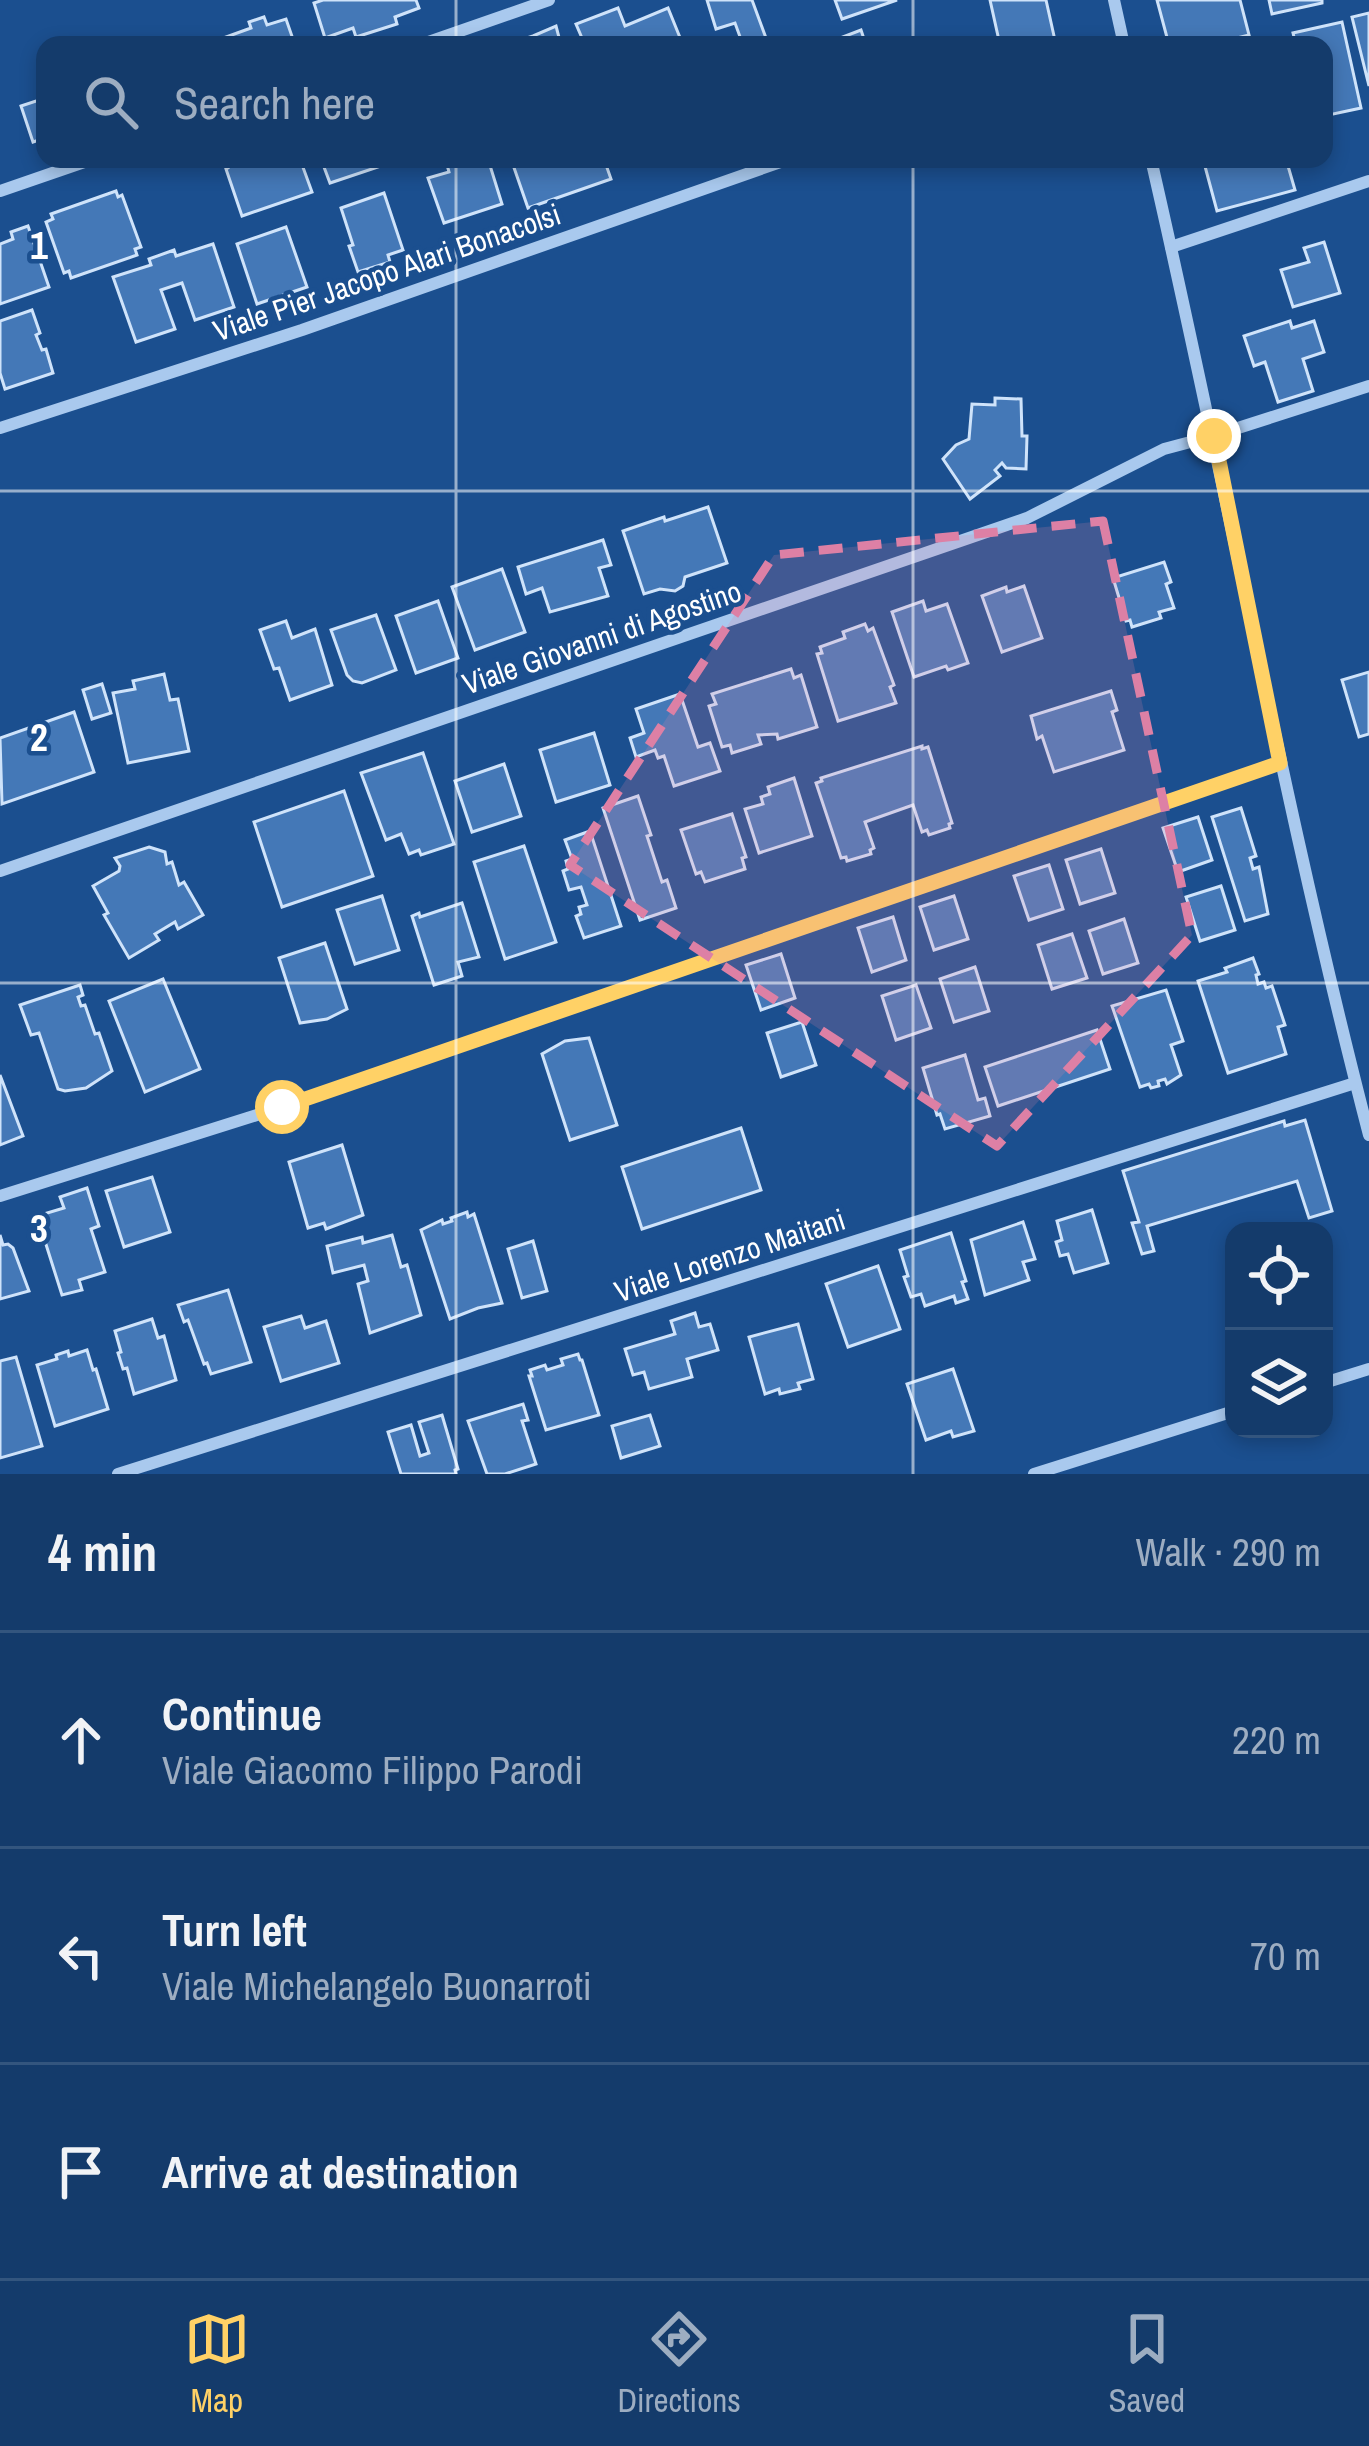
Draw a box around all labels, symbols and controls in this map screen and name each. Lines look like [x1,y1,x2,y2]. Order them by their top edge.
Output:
search box [36,36,1333,168]
icon: search [78,69,144,135]
text: Search here [174,72,375,133]
street label: Viale Pier Jacopo Alari Bonacolsi [208,194,566,350]
text: 1 [30,219,48,271]
route end [1187,409,1241,463]
street label: Viale Giovanni di Agostino [457,571,746,704]
text: 2 [30,711,48,763]
route start [255,1080,309,1134]
street label: Viale Lorenzo Maitani [609,1199,850,1311]
text: 3 [30,1202,48,1254]
map controls [1225,1222,1333,1438]
button: locate [1225,1222,1333,1330]
button: layers [1225,1330,1333,1438]
text: 4 min [48,1518,157,1587]
text: Walk · 290 m [1136,1526,1321,1578]
text: Continue [162,1683,322,1744]
icon: ahead [48,1707,114,1773]
text: 220 m [1232,1714,1321,1766]
text: Viale Giacomo Filippo Parodi [162,1744,583,1796]
text: Turn left [162,1899,307,1960]
icon: left [48,1923,114,1989]
text: 70 m [1250,1930,1321,1982]
text: Viale Michelangelo Buonarroti [162,1960,592,2012]
icon: arrive [48,2139,114,2205]
text: Arrive at destination [162,2141,519,2202]
tab: Map [184,2306,250,2422]
tab: Directions [617,2306,741,2422]
tab: Saved [1108,2306,1185,2422]

